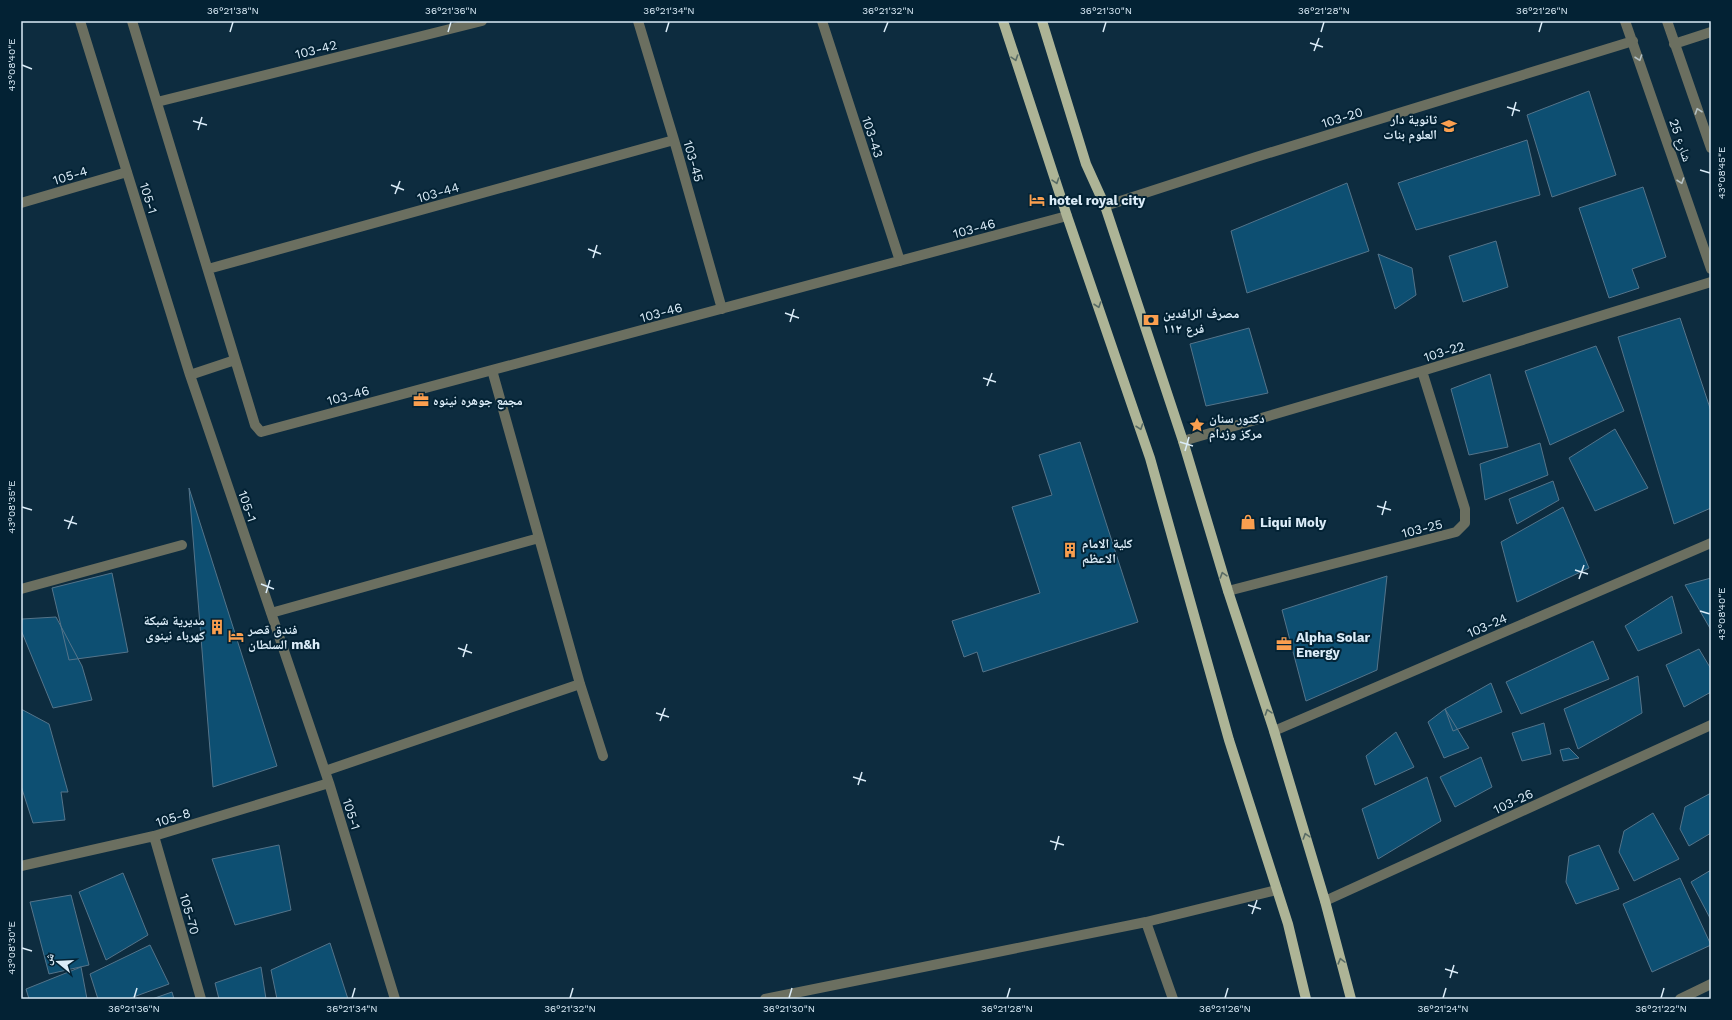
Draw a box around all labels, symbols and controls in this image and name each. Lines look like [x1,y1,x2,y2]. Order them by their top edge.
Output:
text: 36°21'38"N [207,5,259,16]
text: 36°21'36"N [425,5,477,16]
text: 36°21'34"N [643,5,695,16]
text: 36°21'32"N [862,5,914,16]
text: 36°21'30"N [1080,5,1132,16]
text: 36°21'28"N [1298,5,1350,16]
text: 36°21'26"N [1516,5,1568,16]
street label: 103-42 [294,37,339,62]
text: 43°08'40"E [6,38,17,92]
one-way arrow [1010,54,1019,61]
one-way arrow [1634,54,1643,61]
street label: 103-20 [1320,104,1365,131]
one-way arrow [1694,108,1703,115]
place label: ثانوية دار العلوم بنات [1383,112,1438,144]
street label: 103-43 [859,115,886,160]
school or university icon: ثانوية دار العلوم بنات [1440,117,1458,135]
street label: شارع 25 [1664,117,1695,164]
street label: 103-45 [680,139,707,184]
text: 43°08'45"E [1716,147,1727,199]
street label: 105-4 [51,163,89,188]
one-way arrow [1676,177,1685,184]
one-way arrow [1051,178,1059,185]
street label: 103-44 [415,179,461,206]
street label: 105-1 [137,181,160,216]
hotel icon: hotel royal city [1028,191,1046,209]
place label: hotel royal city [1049,193,1146,208]
street label: 103-46 [951,216,997,241]
street label: 103-46 [638,300,684,325]
one-way arrow [1093,301,1101,308]
place label: مصرف الرافدين فرع ١١٢ [1163,306,1239,338]
bank icon: مصرف الرافدين فرع ١١٢ [1142,311,1160,329]
street label: 103-22 [1422,338,1466,365]
street label: 103-46 [325,383,371,408]
office icon: مجمع جوهره نينوه [412,391,430,409]
place label: مجمع جوهره نينوه [433,393,523,410]
place label: دكتور سنان مركز وزدام [1209,411,1265,443]
place icon: دكتور سنان مركز وزدام [1188,416,1206,434]
one-way arrow [1135,424,1144,431]
text: 43°08'35"E [6,480,17,534]
street label: 105-1 [235,489,260,524]
shop icon: Liqui Moly [1239,513,1257,531]
place label: Liqui Moly [1260,515,1327,530]
street label: 103-25 [1400,516,1444,541]
place label: كلية الامام الاعظم [1082,536,1133,568]
building icon: كلية الامام الاعظم [1061,541,1079,559]
one-way arrow [1219,572,1228,579]
text: 43°08'40"E [1716,587,1727,641]
street label: 103-24 [1465,610,1509,641]
place label: مديرية شبكة كهرباء نينوى [144,613,205,643]
building icon: مديرية شبكة كهرباء نينوى [208,618,226,636]
place label: فندق قصر السلطان m&h [247,622,320,652]
hotel icon: فندق قصر السلطان m&h [227,627,245,645]
place label: Alpha Solar Energy [1296,630,1370,660]
office icon: Alpha Solar Energy [1275,635,1293,653]
one-way arrow [1264,708,1273,715]
street label: 103-26 [1491,786,1536,817]
street label: 105-1 [340,797,363,832]
street label: 105-8 [154,805,192,830]
one-way arrow [1302,833,1311,840]
street label: 105-70 [177,892,202,936]
text: 43°08'30"E [6,921,17,975]
north arrow [38,942,78,982]
text: ش [41,951,58,967]
one-way arrow [1337,958,1346,965]
text: 36°21'36"N [108,1003,160,1014]
text: 36°21'34"N [326,1003,378,1014]
text: 36°21'32"N [544,1003,596,1014]
text: 36°21'30"N [763,1003,815,1014]
text: 36°21'28"N [981,1003,1033,1014]
text: 36°21'26"N [1199,1003,1251,1014]
text: 36°21'24"N [1417,1003,1469,1014]
text: 36°21'22"N [1635,1003,1687,1014]

